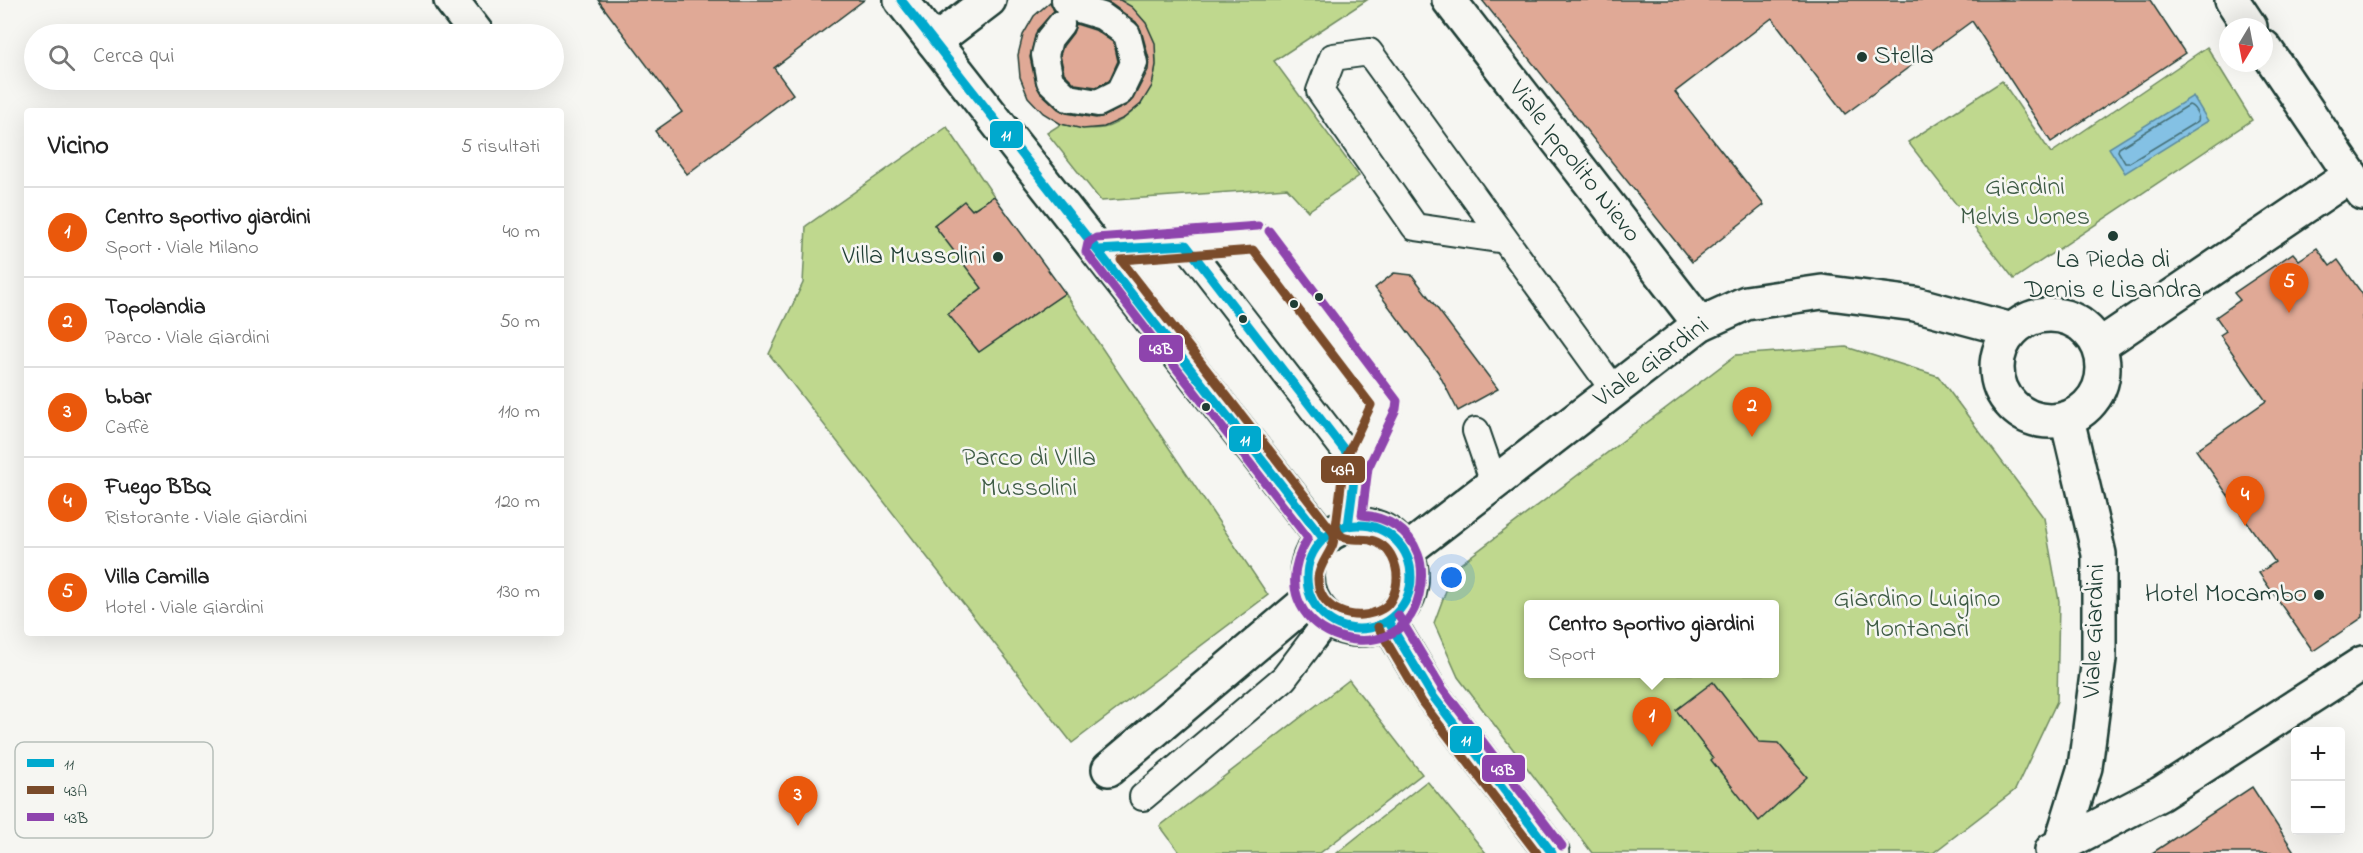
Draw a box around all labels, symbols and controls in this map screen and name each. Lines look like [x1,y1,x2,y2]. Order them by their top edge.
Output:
north arrow [2219,18,2273,72]
search box [24,24,564,90]
place label: Stella [1874,38,1934,76]
icon: search [45,41,78,74]
text: Cerca qui [93,41,175,73]
marker: Stella [1855,50,1869,64]
street label: Viale Ippolito Nievo [1498,72,1650,251]
line badge: 11 [989,120,1024,149]
text: 11 [1001,124,1012,148]
text: Vicino [48,128,109,166]
text: 5 risultati [461,133,540,162]
park label: Giardini Melvis Jones [1960,169,2090,237]
text: Centro sportivo giardini [105,202,311,234]
text: 1 [64,218,71,247]
text: 40 m [503,218,540,247]
marker: La Pieda di Denis e Lisandra [2106,229,2120,243]
text: Sport · Viale Milano [105,234,259,263]
place label: Villa Mussolini [841,238,986,276]
place label: La Pieda di Denis e Lisandra [2023,242,2202,310]
marker: Villa Mussolini [991,250,1005,264]
pin: 5 [2270,264,2308,313]
unlabelled marker [1313,291,1325,303]
text: Topolandia [105,292,206,324]
unlabelled marker [1288,298,1300,310]
text: 2 [63,308,72,337]
text: 50 m [499,308,540,337]
street label: Viale Giardini [1586,308,1718,419]
unlabelled marker [1237,313,1249,325]
text: Parco · Viale Giardini [105,324,269,353]
line badge: 43B [1138,334,1184,363]
text: 43B [1148,338,1173,362]
text: b.bar [105,382,151,414]
pin: 2 [1732,388,1772,437]
text: 3 [63,398,72,427]
text: 110 m [498,398,540,427]
unlabelled marker [1200,401,1212,413]
text: Caffè [105,414,149,443]
line badge: 11 [1228,425,1262,453]
text: 11 [1240,429,1251,453]
park label: Parco di Villa Mussolini [962,440,1096,508]
line badge: 43A [1320,455,1366,484]
text: 43A [1330,459,1355,483]
text: Fuego BBQ [105,472,211,504]
pin: 4 [2226,476,2264,526]
text: 4 [63,488,72,517]
text: 120 m [495,488,540,517]
text: Ristorante · Viale Giardini [105,504,307,533]
text: Villa Camilla [105,562,209,594]
your location [1437,563,1466,592]
street label: Viale Giardini [2074,563,2116,700]
place label: Hotel Mocambo [2145,576,2307,614]
text: 5 [62,578,73,607]
text: 130 m [496,578,540,607]
park label: Giardino Luigino Montanari [1833,581,2001,649]
marker: Hotel Mocambo [2312,588,2326,602]
text: Hotel · Viale Giardini [105,594,264,623]
popup [1524,600,1779,678]
text: Centro sportivo giardini [1549,609,1754,641]
text: Sport [1549,641,1596,670]
pin: 1 [1632,698,1672,747]
line badge: 11 [1449,725,1483,754]
map controls [2291,727,2345,835]
button: + [2291,727,2345,781]
text: 11 [1461,729,1472,753]
legend [15,742,213,838]
text: 11 [64,753,74,777]
line badge: 43B [1481,754,1526,783]
text: 43B [1490,759,1515,783]
pin: 3 [778,776,818,826]
text: 43A [64,780,87,804]
button: − [2291,781,2345,835]
text: 43B [64,807,88,831]

